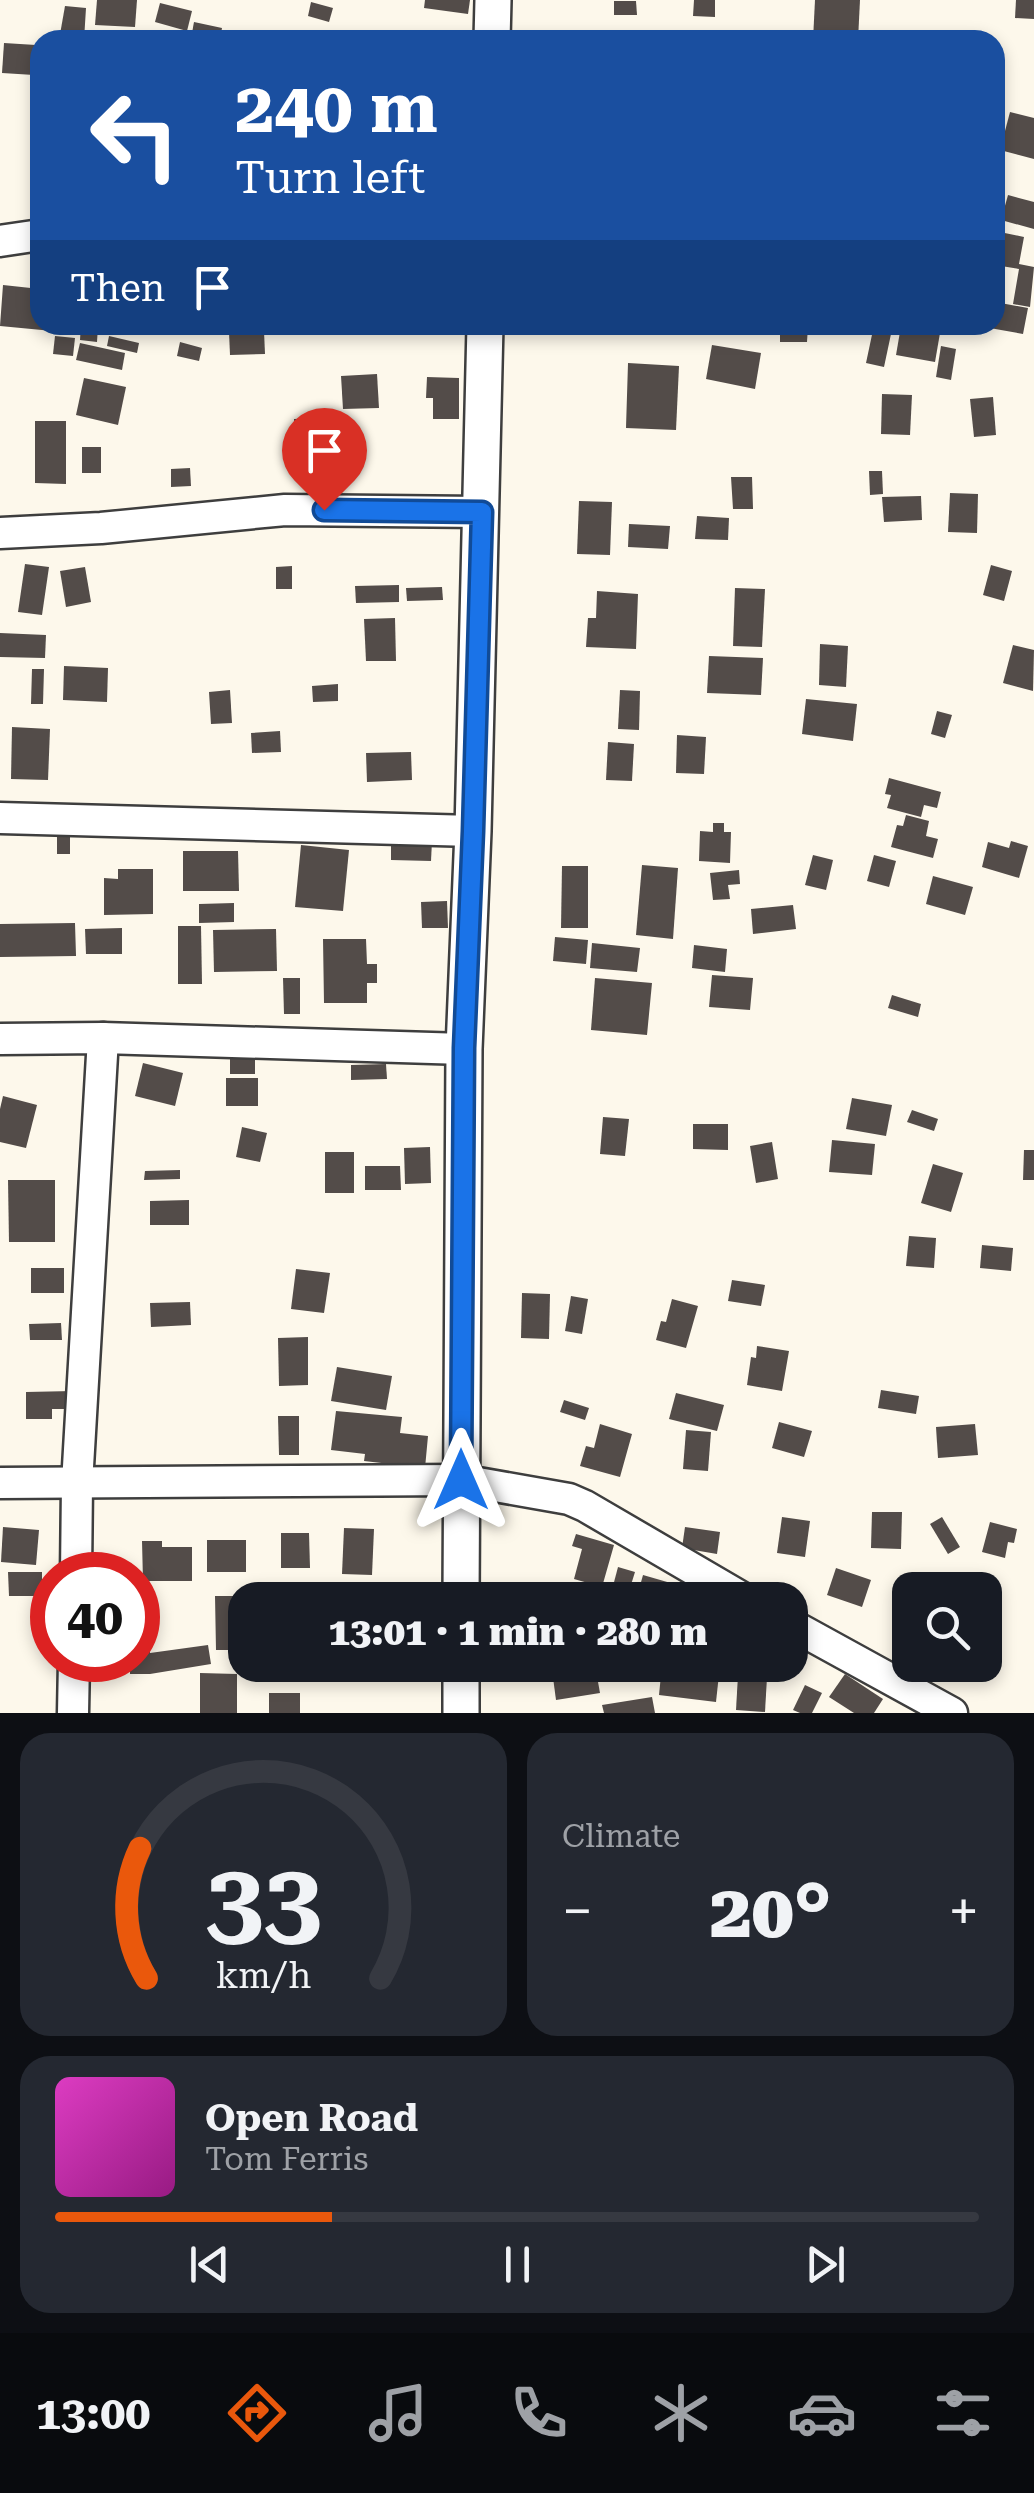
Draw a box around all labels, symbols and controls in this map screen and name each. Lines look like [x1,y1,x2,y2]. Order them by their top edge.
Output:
text: 240 m [235,67,438,149]
icon: left [70,70,200,200]
text: Turn left [235,151,425,204]
icon: arrive [185,260,240,315]
text: Then [70,266,165,310]
pin [282,408,367,511]
icon: arrive [297,423,352,478]
position arrow [409,1428,513,1532]
speed limit sign: 40 [30,1552,160,1682]
map controls [892,1572,1002,1682]
button: search [892,1572,1002,1682]
text: 13:01 · 1 min · 280 m [328,1610,708,1654]
text: Climate [562,1817,680,1855]
text: 33 [205,1840,322,1961]
text: 20° [710,1867,831,1955]
text: − [562,1879,593,1943]
text: + [948,1879,979,1943]
text: km/h [216,1955,311,1997]
text: Open Road [205,2096,418,2140]
text: Tom Ferris [205,2140,368,2178]
icon: previous [182,2237,237,2292]
icon: pause [490,2237,545,2292]
icon: next [798,2237,853,2292]
icon: directions [222,2378,292,2448]
icon: music [363,2378,433,2448]
icon: phone [504,2378,574,2448]
icon: climate [646,2378,716,2448]
icon: car [787,2378,857,2448]
icon: filters [928,2378,998,2448]
text: 13:00 [36,2387,151,2440]

